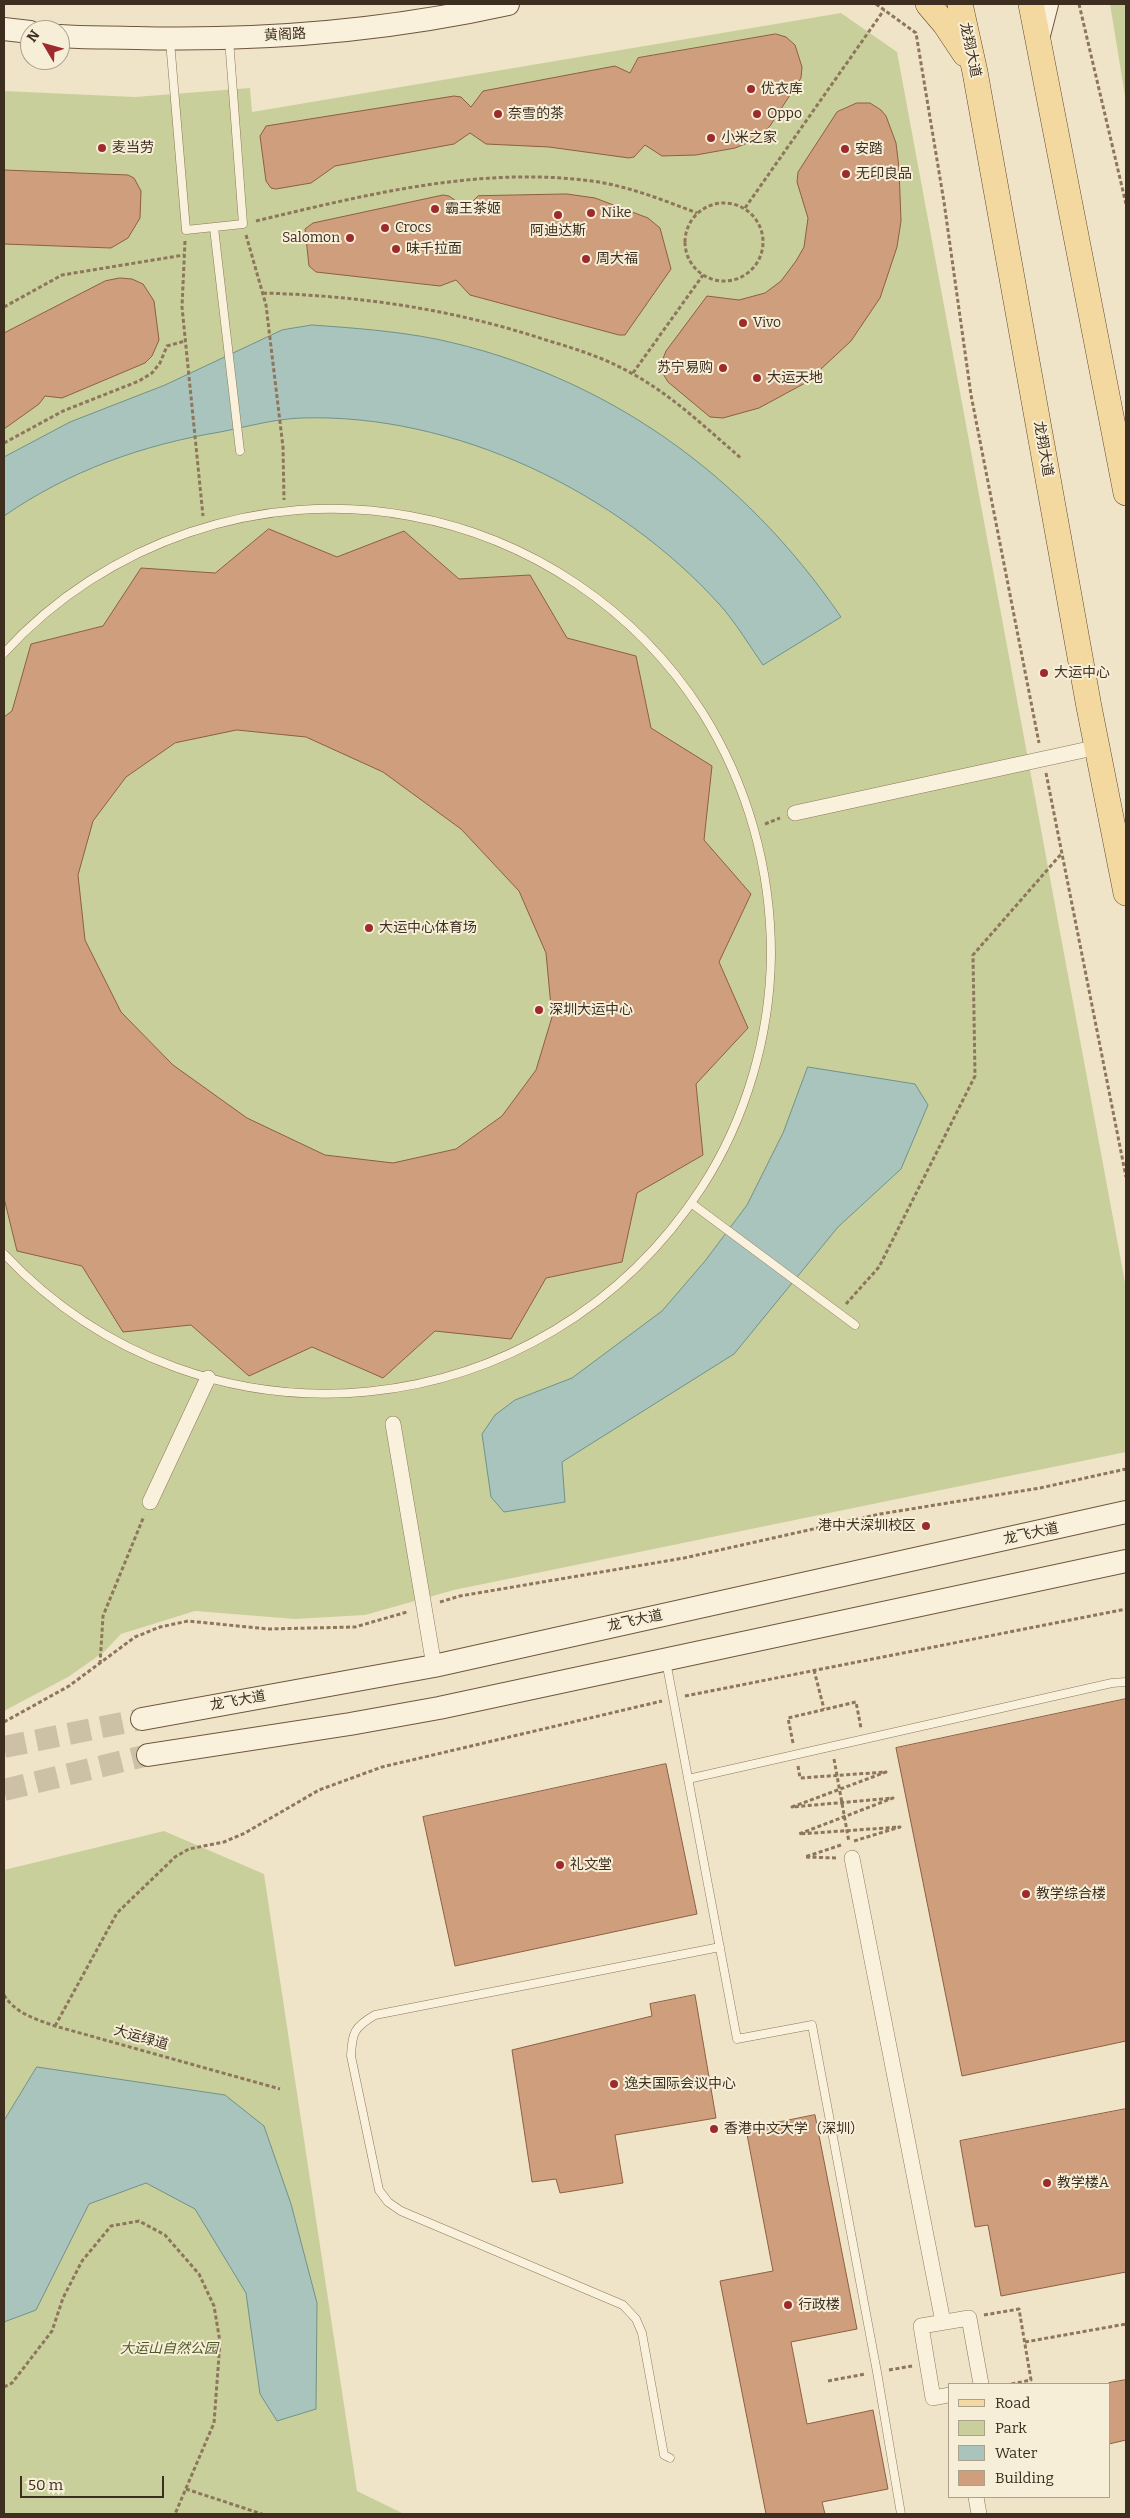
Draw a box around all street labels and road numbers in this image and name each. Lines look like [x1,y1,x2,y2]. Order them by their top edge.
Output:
street label: 龙翔大道 [956,21,984,79]
street label: 黄阁路 [264,26,306,44]
street label: 龙翔大道 [1030,420,1056,478]
street label: 龙飞大道 [1002,1520,1060,1548]
street label: 龙飞大道 [606,1607,664,1635]
street label: 龙飞大道 [209,1688,267,1714]
street label: 大运绿道 [112,2022,170,2054]

